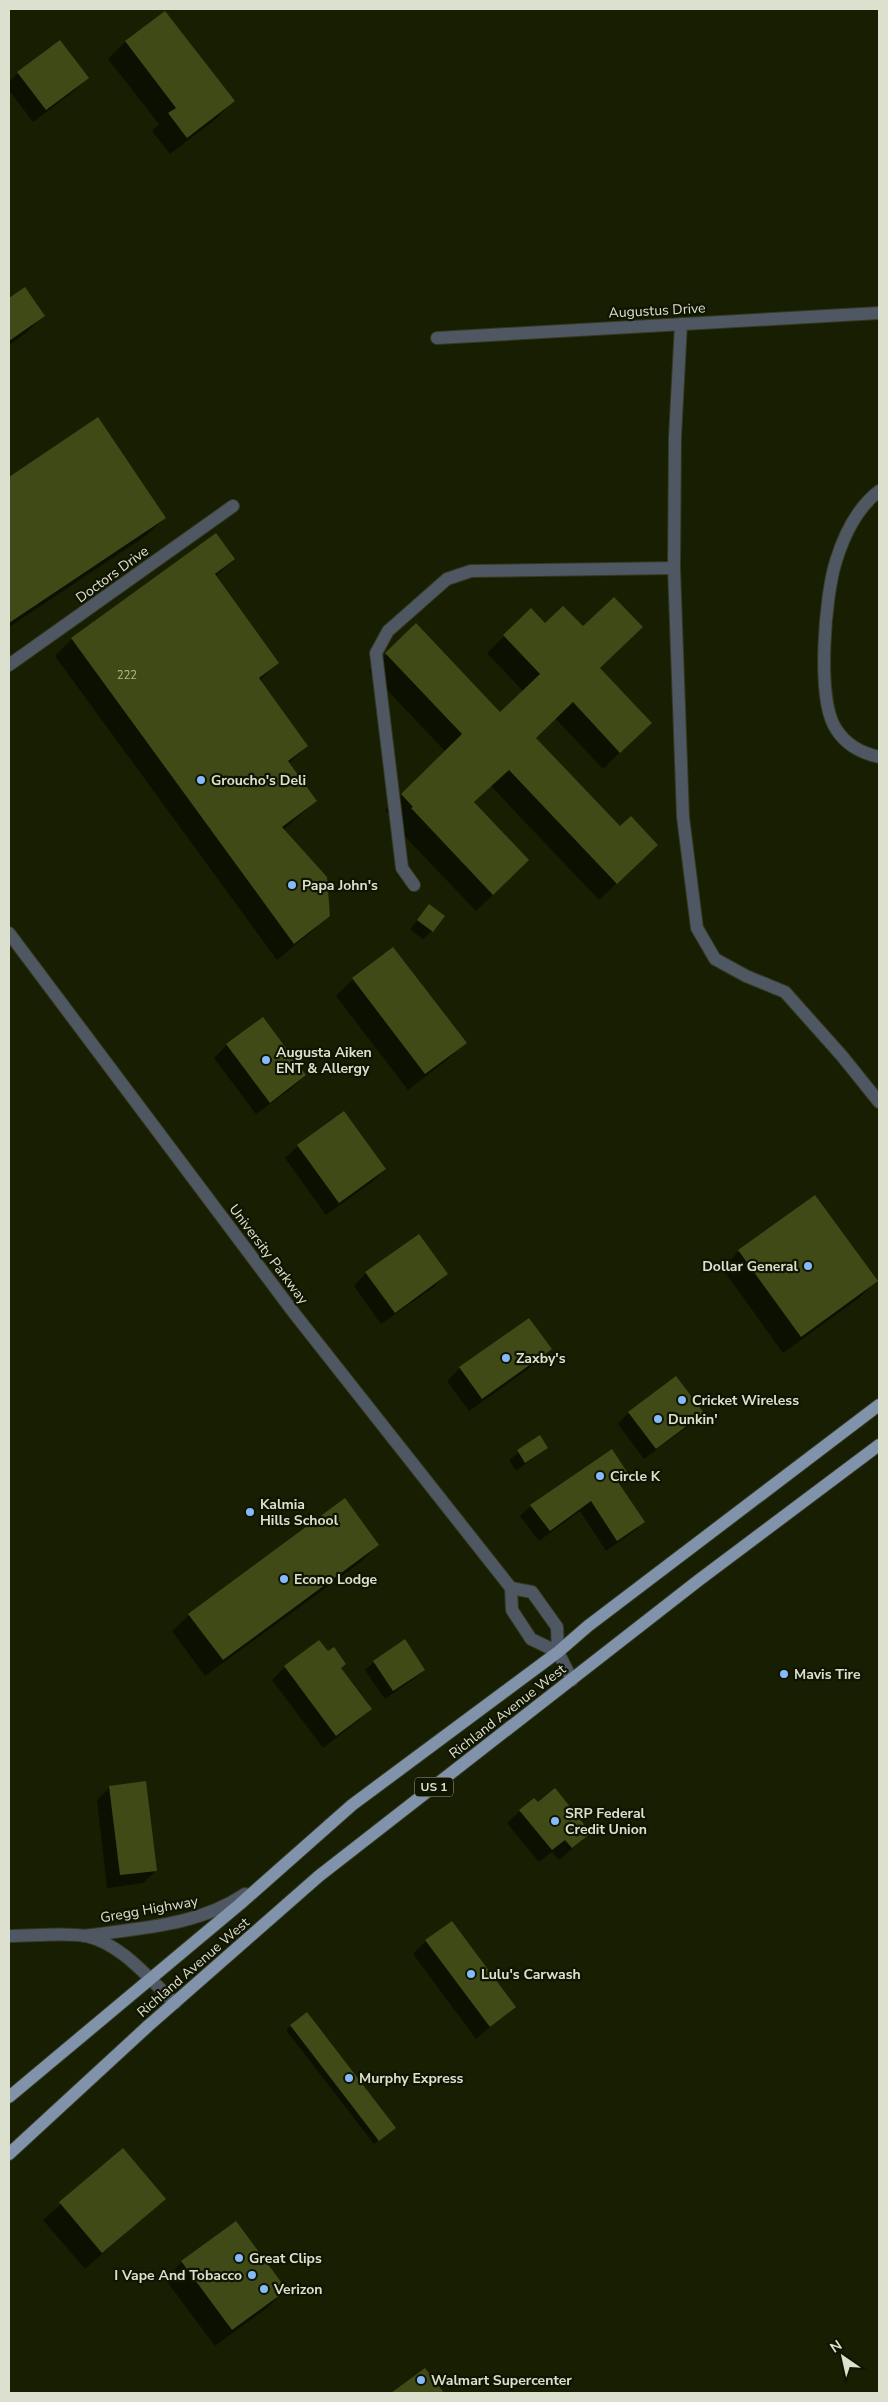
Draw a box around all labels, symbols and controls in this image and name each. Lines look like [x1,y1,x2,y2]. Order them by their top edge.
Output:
street label: Augustus Drive [608,298,706,323]
street label: Doctors Drive [72,542,153,607]
house number: 222 [117,668,137,683]
place label: Groucho's Deli [211,771,306,790]
marker: Groucho's Deli [195,774,207,786]
place label: Papa John's [302,876,378,895]
marker: Papa John's [286,879,298,891]
place label: Augusta Aiken ENT & Allergy [276,1043,372,1078]
marker: Augusta Aiken ENT & Allergy [260,1054,272,1066]
street label: University Parkway [225,1200,313,1309]
place label: Dollar General [702,1257,799,1276]
marker: Dollar General [802,1260,814,1272]
place label: Zaxby's [516,1349,566,1368]
marker: Zaxby's [500,1352,512,1364]
place label: Cricket Wireless [692,1391,799,1410]
marker: Cricket Wireless [676,1394,688,1406]
place label: Dunkin' [668,1410,718,1429]
marker: Dunkin' [652,1413,664,1425]
place label: Circle K [610,1467,661,1486]
marker: Circle K [594,1470,606,1482]
place label: Kalmia Hills School [260,1495,339,1530]
marker: Kalmia Hills School [244,1506,256,1518]
place label: Econo Lodge [294,1570,378,1589]
marker: Econo Lodge [278,1573,290,1585]
street label: Richland Avenue West [445,1660,570,1763]
place label: Mavis Tire [794,1665,861,1684]
marker: Mavis Tire [778,1668,790,1680]
road number: US 1 [415,1778,453,1796]
place label: SRP Federal Credit Union [565,1804,647,1839]
marker: SRP Federal Credit Union [549,1815,561,1827]
street label: Gregg Highway [99,1891,200,1927]
street label: Richland Avenue West [133,1913,254,2022]
place label: Lulu's Carwash [481,1965,581,1984]
marker: Lulu's Carwash [465,1968,477,1980]
place label: Murphy Express [359,2069,464,2088]
marker: Murphy Express [343,2072,355,2084]
place label: Great Clips [249,2249,322,2268]
marker: Great Clips [233,2252,245,2264]
place label: I Vape And Tobacco [114,2266,242,2285]
marker: I Vape And Tobacco [246,2269,258,2281]
place label: Verizon [273,2280,323,2299]
marker: Verizon [258,2283,270,2295]
north arrow [818,2332,868,2382]
text: N [826,2336,846,2357]
place label: Walmart Supercenter [431,2371,572,2390]
marker: Walmart Supercenter [415,2374,427,2386]

